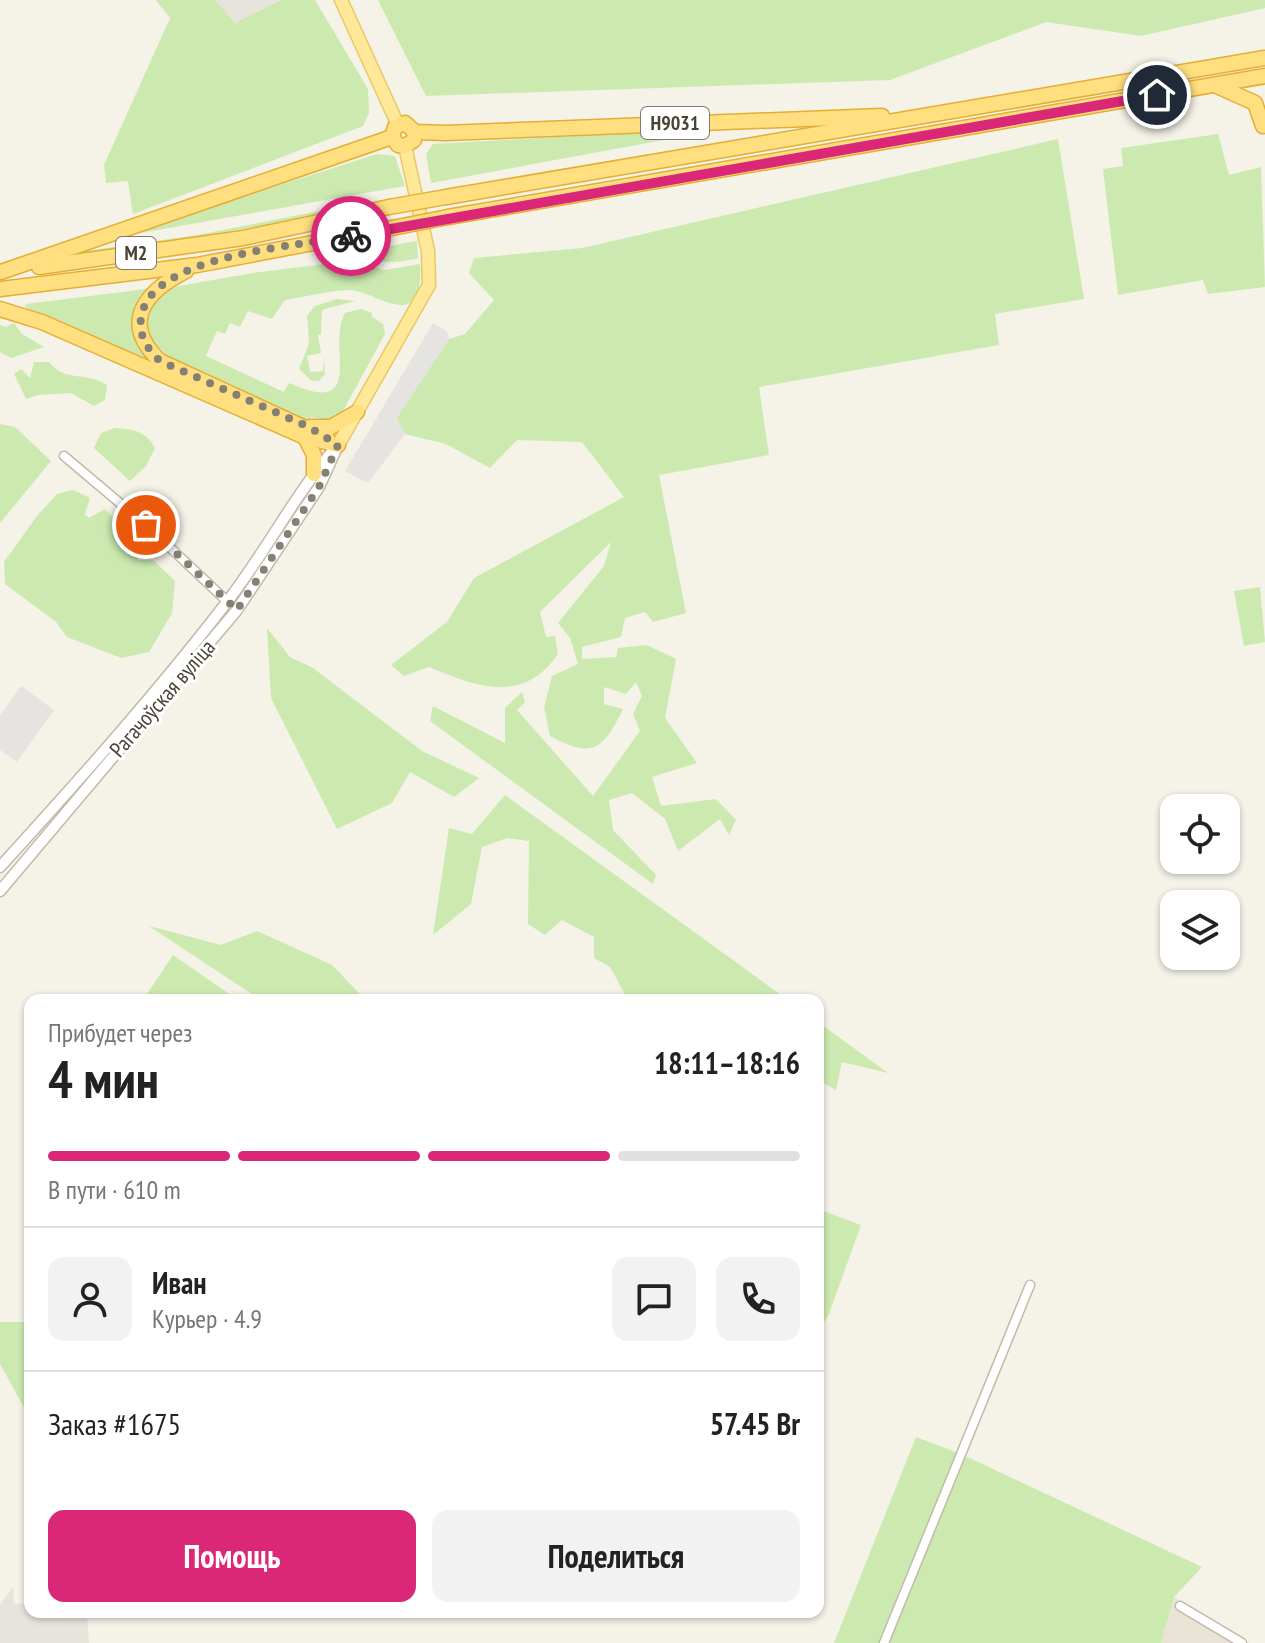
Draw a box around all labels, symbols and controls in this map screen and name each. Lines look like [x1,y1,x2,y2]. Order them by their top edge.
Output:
pin [1123,61,1191,129]
icon: home [1135,73,1179,117]
road number: Н9031 [641,107,709,139]
courier [311,196,391,276]
icon: bike [329,214,373,258]
road number: М2 [116,237,156,269]
pin [112,491,180,559]
icon: bag [124,503,168,547]
street label: Рагачоўская вуліца [103,633,221,763]
map controls [1160,794,1240,970]
button: locate [1160,794,1240,874]
button: layers [1160,890,1240,970]
text: Прибудет через [48,1016,192,1049]
text: 18:11–18:16 [654,1043,800,1082]
text: 4 мин [48,1045,159,1112]
text: В пути · 610 m [48,1173,181,1206]
button: person [48,1257,132,1341]
button: chat [612,1257,696,1341]
button: phone [716,1257,800,1341]
text: Иван [152,1263,207,1302]
text: Курьер · 4.9 [152,1302,262,1335]
text: Заказ #1675 [48,1404,181,1443]
text: 57.45 Br [710,1404,800,1443]
button: Помощь [48,1510,416,1602]
button: Поделиться [432,1510,800,1602]

